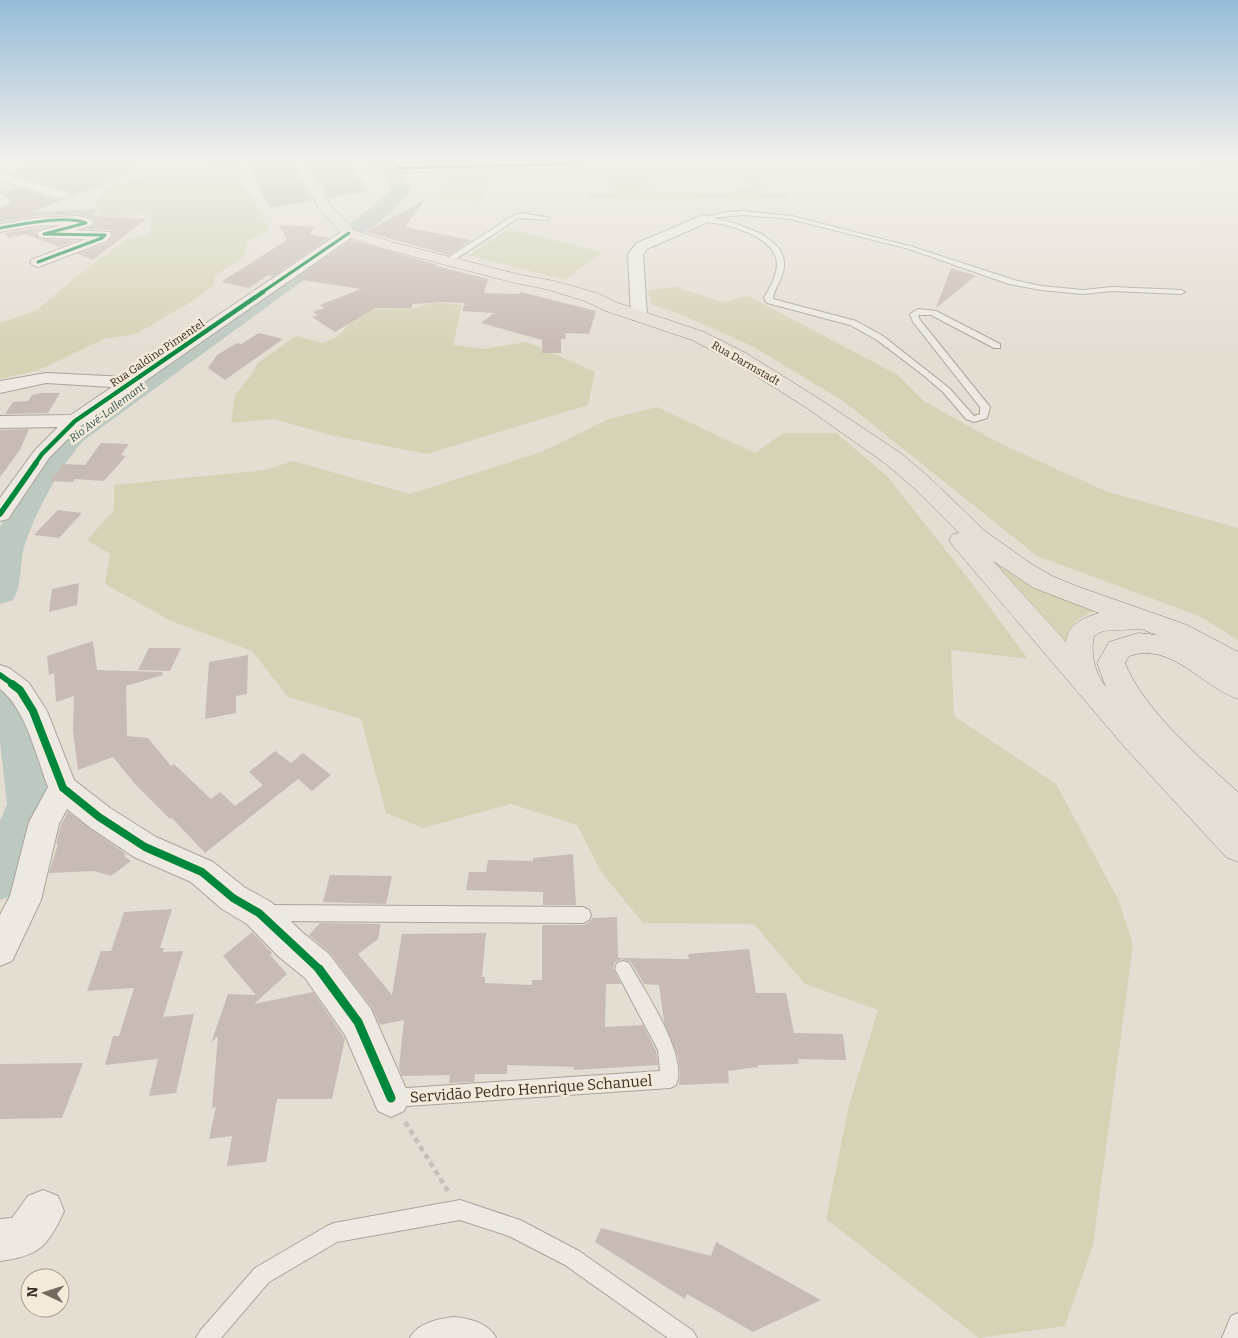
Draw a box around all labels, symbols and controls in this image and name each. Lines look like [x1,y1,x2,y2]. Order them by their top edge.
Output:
street label: Rua Galdino Pimentel [108,317,207,390]
street label: Rua Darmstadt [709,339,782,388]
water label: Rio Avé‐Lallemant [67,380,148,445]
street label: Servidão Pedro Henrique Schanuel [409,1072,653,1106]
north arrow [20,1268,70,1318]
text: N [24,1286,41,1298]

